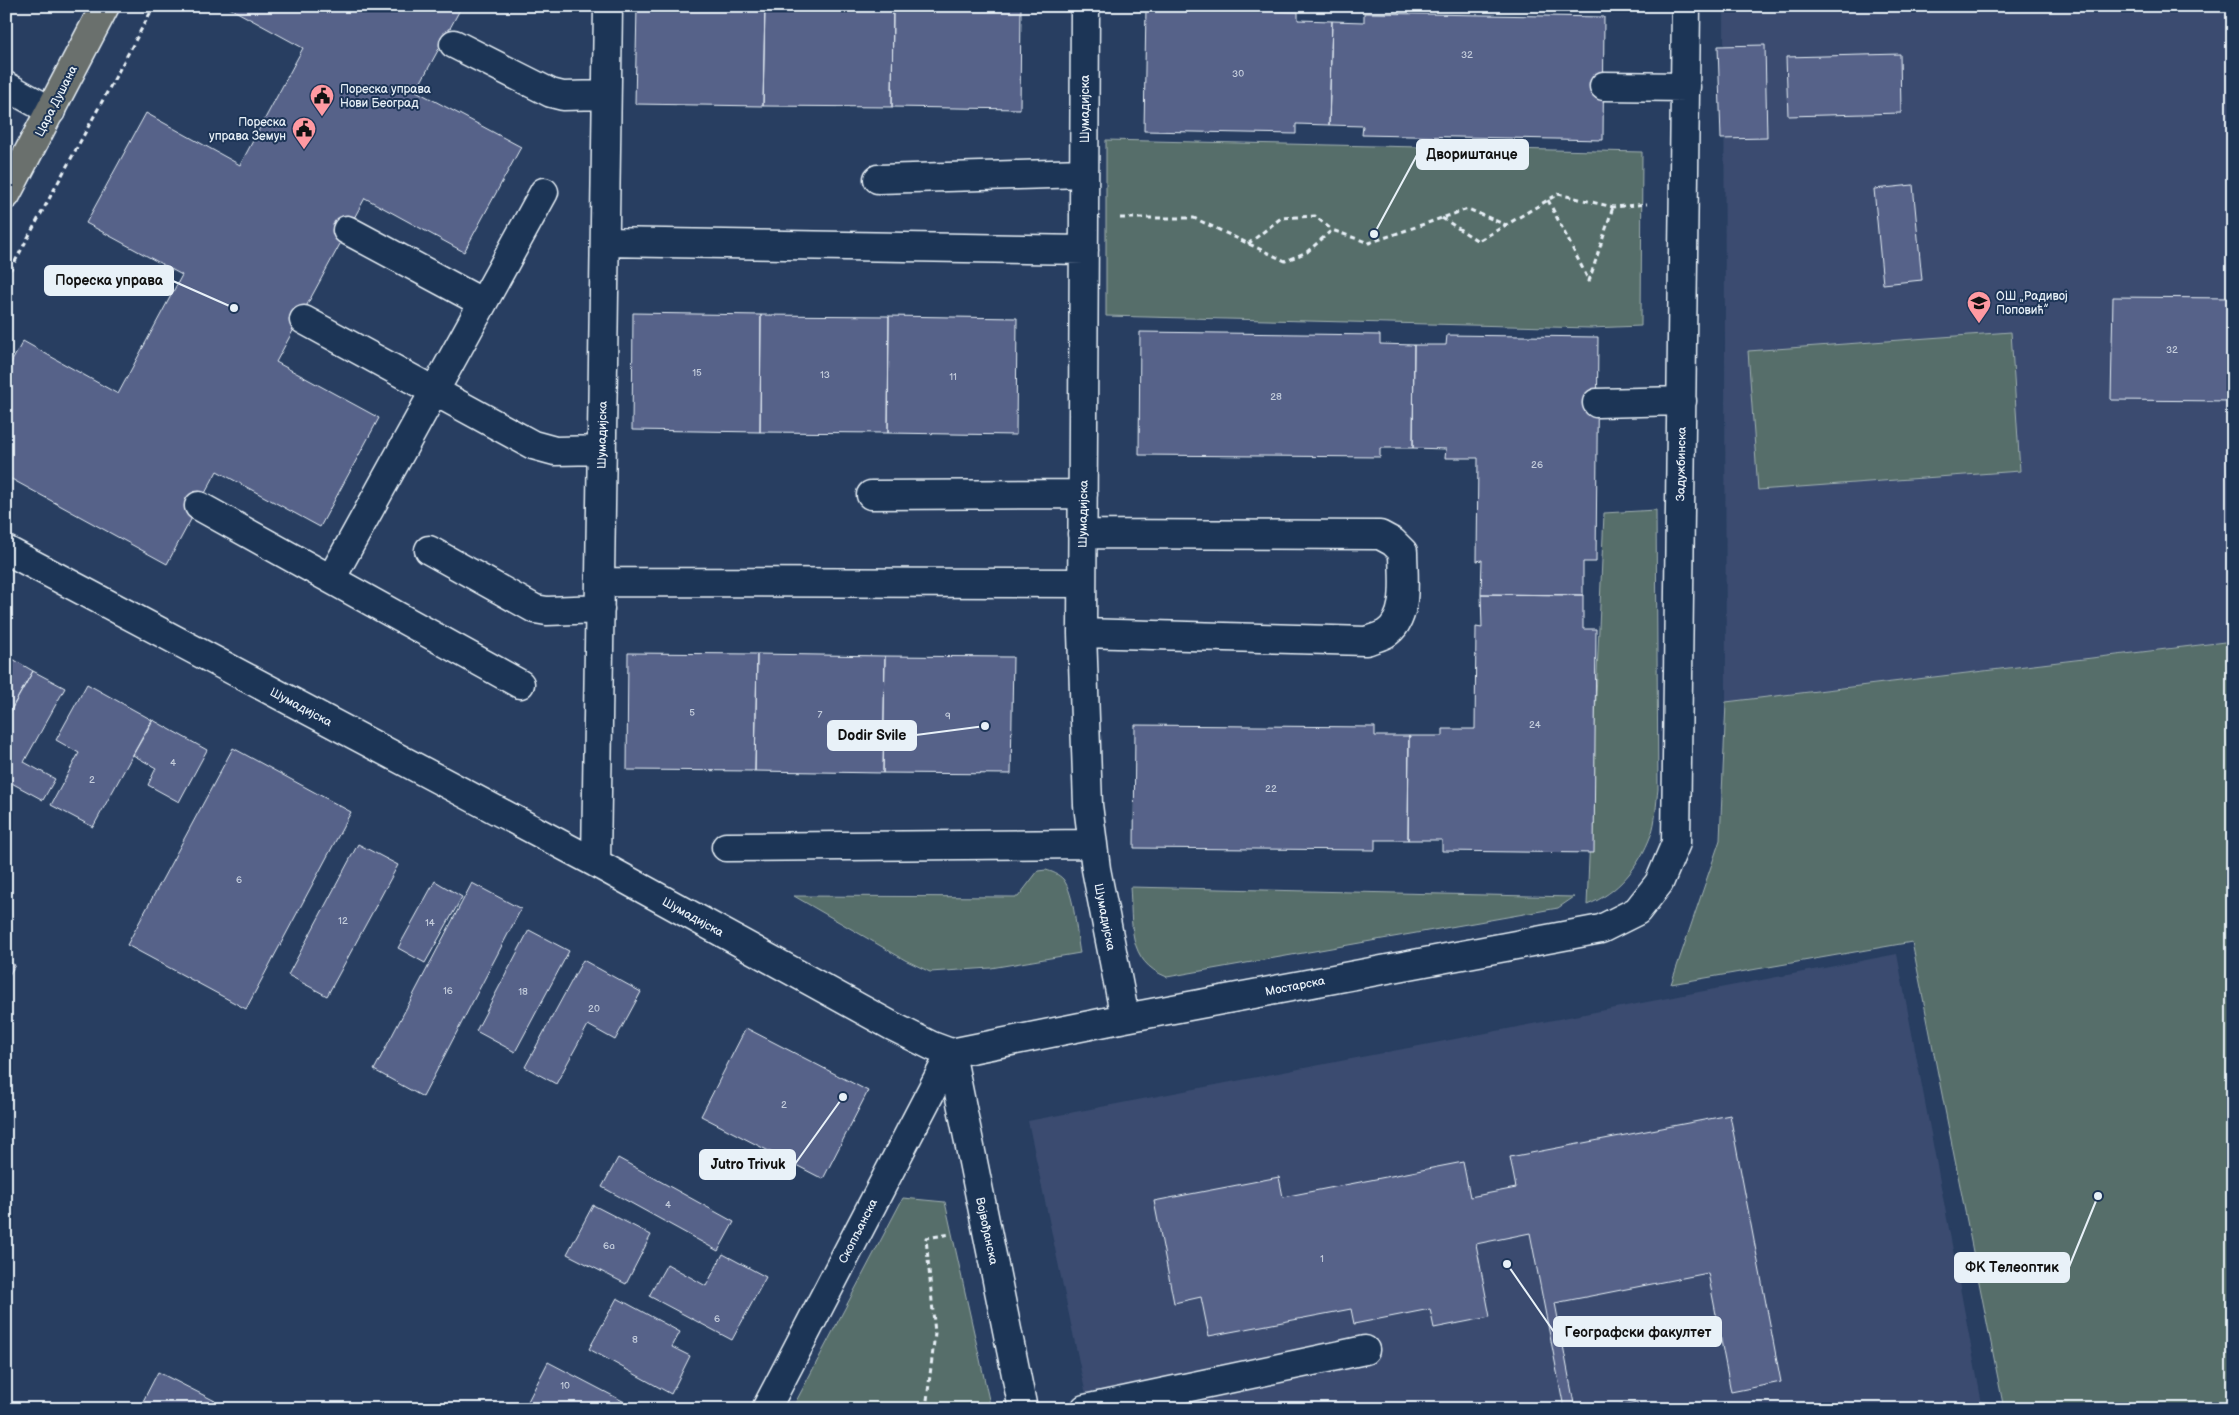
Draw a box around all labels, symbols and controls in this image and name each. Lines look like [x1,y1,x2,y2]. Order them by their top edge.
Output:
house number: 32 [1461,49,1473,61]
street label: Цара Душана [32,63,81,139]
house number: 30 [1232,68,1244,80]
street label: Шумадијска [1078,75,1093,143]
place label: Пореска управа Нови Београд [340,82,431,111]
public building icon: Пореска управа Нови Београд [309,83,335,117]
place label: Пореска управа Земун [209,115,286,144]
public building icon: Пореска управа Земун [291,116,317,150]
callout: Двориштанце [1417,140,1528,169]
text: Двориштанце [1426,146,1518,163]
callout: Пореска управа [45,266,173,295]
text: Пореска управа [55,272,164,289]
place label: ОШ „Радивој Поповић” [1996,289,2068,318]
school or university icon: ОШ „Радивој Поповић” [1966,290,1992,324]
house number: 32 [2166,344,2178,356]
house number: 15 [692,367,702,379]
house number: 13 [820,369,830,381]
house number: 11 [949,371,957,383]
house number: 28 [1270,391,1282,403]
street label: Шумадијска [594,401,611,469]
street label: Задужбинска [1673,427,1690,501]
house number: 26 [1531,459,1543,471]
street label: Шумадијска [1075,480,1092,548]
street label: Шумадијска [267,685,334,730]
house number: 5 [689,707,695,719]
house number: 7 [818,709,823,721]
house number: 9 [945,710,951,722]
house number: 24 [1529,719,1541,731]
callout: Dodir Svile [828,721,916,750]
text: Dodir Svile [838,727,906,744]
house number: 4 [170,757,176,769]
house number: 2 [89,774,95,786]
house number: 22 [1265,783,1277,795]
house number: 6 [236,874,242,886]
street label: Шумадијска [1091,882,1118,952]
street label: Шумадијска [659,894,726,940]
house number: 12 [338,915,348,927]
house number: 14 [425,917,435,929]
street label: Мостарска [1264,973,1326,1000]
house number: 16 [443,985,453,997]
house number: 18 [518,986,528,998]
house number: 20 [588,1003,600,1015]
house number: 2 [781,1099,787,1111]
callout: Jutro Trivuk [700,1150,795,1179]
text: Jutro Trivuk [711,1156,786,1173]
street label: Скопљанска [836,1196,881,1266]
street label: Војвођанска [972,1196,1001,1266]
house number: 4 [665,1199,671,1211]
house number: 6a [603,1240,615,1252]
house number: 1 [1320,1253,1324,1265]
callout: ФК Телеоптик [1955,1253,2069,1282]
text: ФК Телеоптик [1965,1259,2059,1276]
house number: 6 [714,1313,720,1325]
callout: Географски факултет [1554,1317,1721,1346]
text: Географски факултет [1565,1324,1712,1341]
house number: 8 [632,1334,638,1346]
house number: 10 [560,1380,570,1392]

